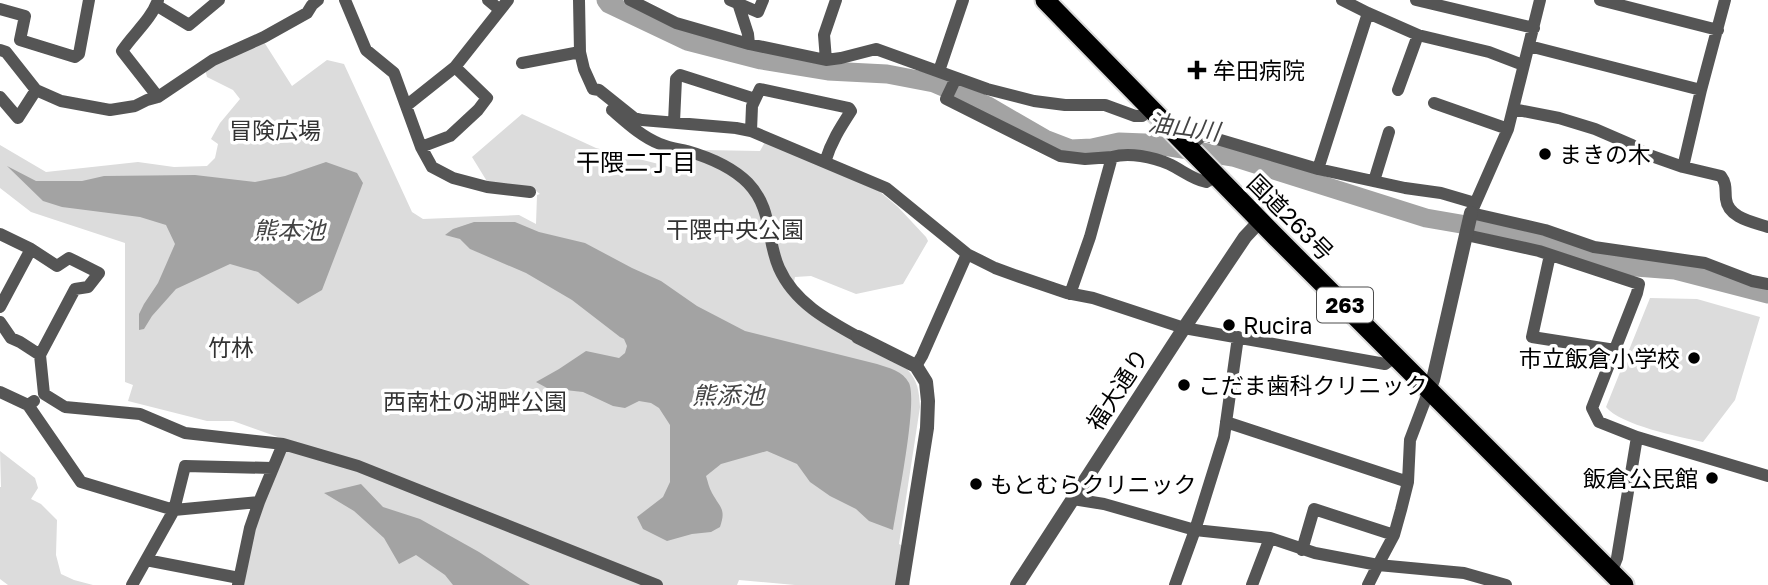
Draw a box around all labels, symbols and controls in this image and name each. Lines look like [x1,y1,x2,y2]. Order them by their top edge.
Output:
place label: 牟田病院 [1213,56,1305,84]
marker: 牟田病院 [1187,60,1207,80]
water label: 油山川 [1146,107,1225,146]
park label: 冒険広場 [229,116,321,144]
place label: まきの木 [1559,140,1651,168]
marker: まきの木 [1537,146,1553,162]
district label: 干隈二丁目 [576,147,696,176]
street label: 国道263号 [1242,168,1340,266]
water label: 熊本池 [253,215,327,244]
park label: 干隈中央公園 [666,215,804,243]
road number: 263 [1317,288,1373,322]
place label: Rucira [1243,311,1313,339]
marker: Rucira [1221,317,1237,333]
park label: 竹林 [208,333,254,361]
street label: 福大通り [1080,343,1154,435]
place label: 市立飯倉小学校 [1519,344,1680,372]
marker: 市立飯倉小学校 [1686,350,1702,366]
place label: こだま歯科クリニック [1198,371,1428,399]
marker: こだま歯科クリニック [1176,377,1192,393]
water label: 熊添池 [692,380,766,409]
park label: 西南杜の湖畔公園 [383,387,567,415]
place label: 飯倉公民館 [1583,464,1698,492]
place label: もとむらクリニック [990,470,1197,498]
marker: 飯倉公民館 [1704,470,1720,486]
marker: もとむらクリニック [968,476,984,492]

